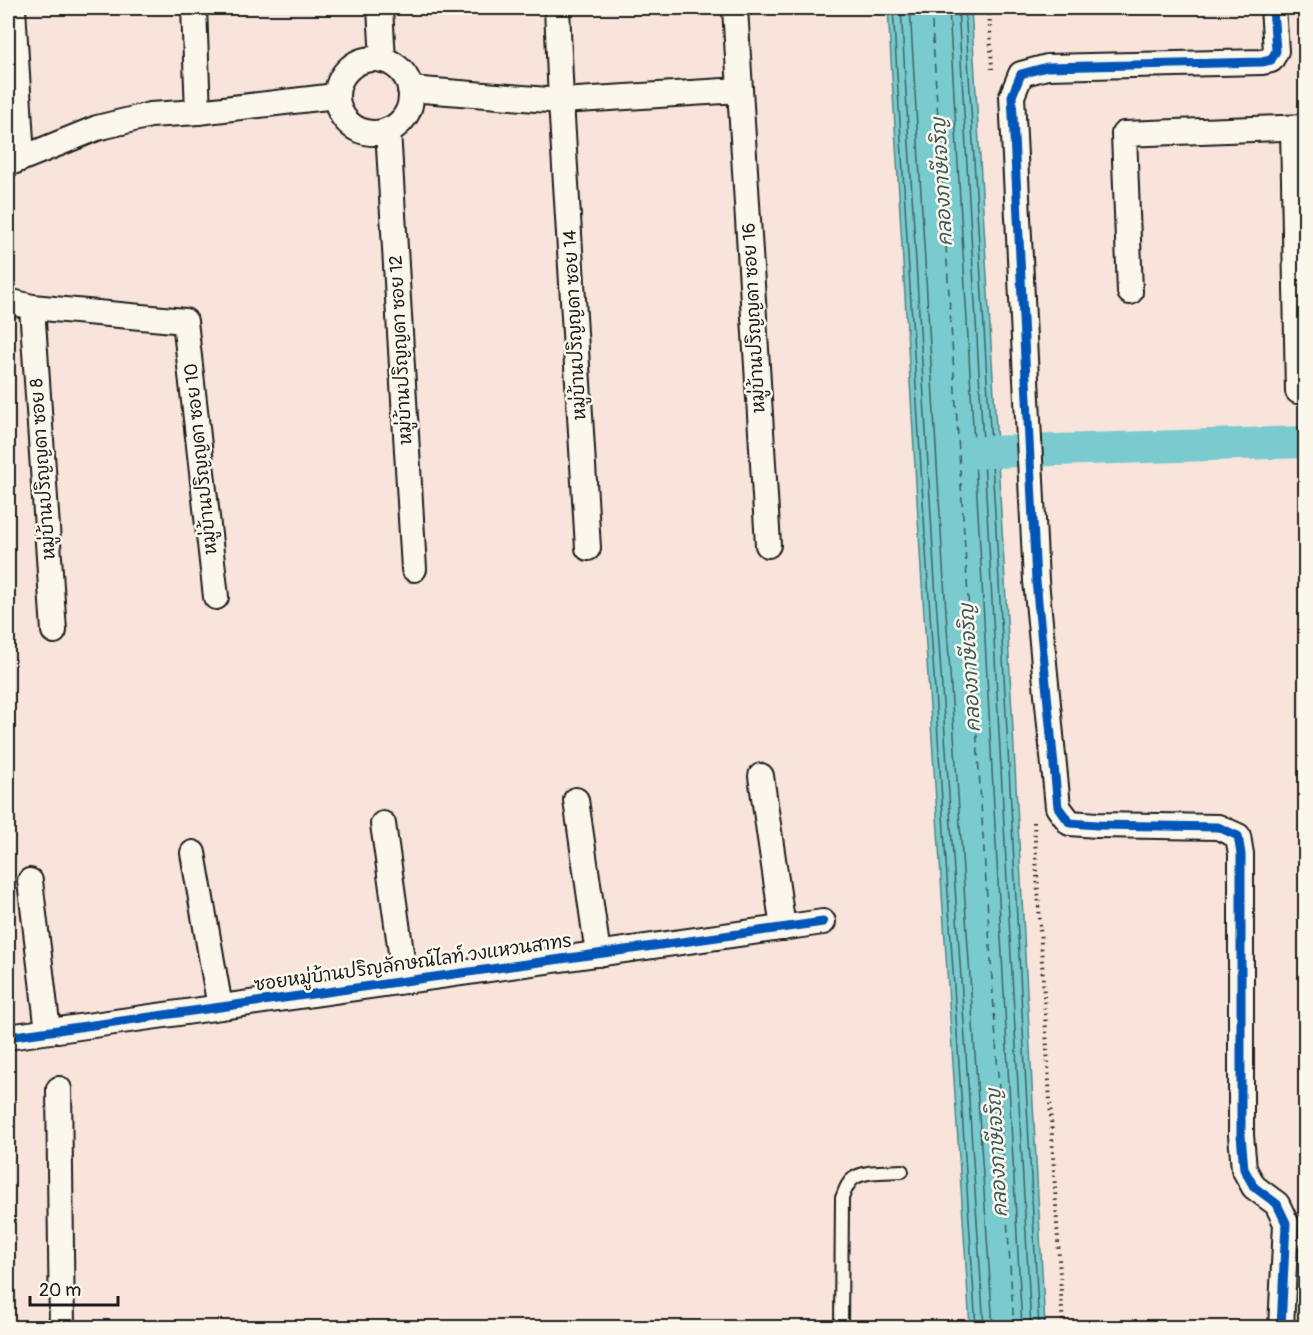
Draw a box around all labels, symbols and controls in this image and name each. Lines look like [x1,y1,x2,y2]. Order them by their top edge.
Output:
water label: คลองภาษีเจริญ [926,115,958,247]
street label: หมู่บ้านปริญญดา ซอย 16 [737,222,772,414]
street label: หมู่บ้านปริญญดา ซอย 14 [558,229,593,421]
street label: หมู่บ้านปริญญดา ซอย 12 [384,254,419,446]
street label: หมู่บ้านปริญญดา ซอย 10 [179,362,224,556]
street label: หมู่บ้านปริญญดา ซอย 8 [24,377,63,561]
water label: คลองภาษีเจริญ [954,601,986,733]
street label: ซอยหมู่บ้านปริญลักษณ์ไลท์ วงแหวนสาทร [252,927,574,999]
water label: คลองภาษีเจริญ [981,1086,1013,1218]
scale bar [30,1269,118,1307]
text: 20 m [39,1279,81,1302]

